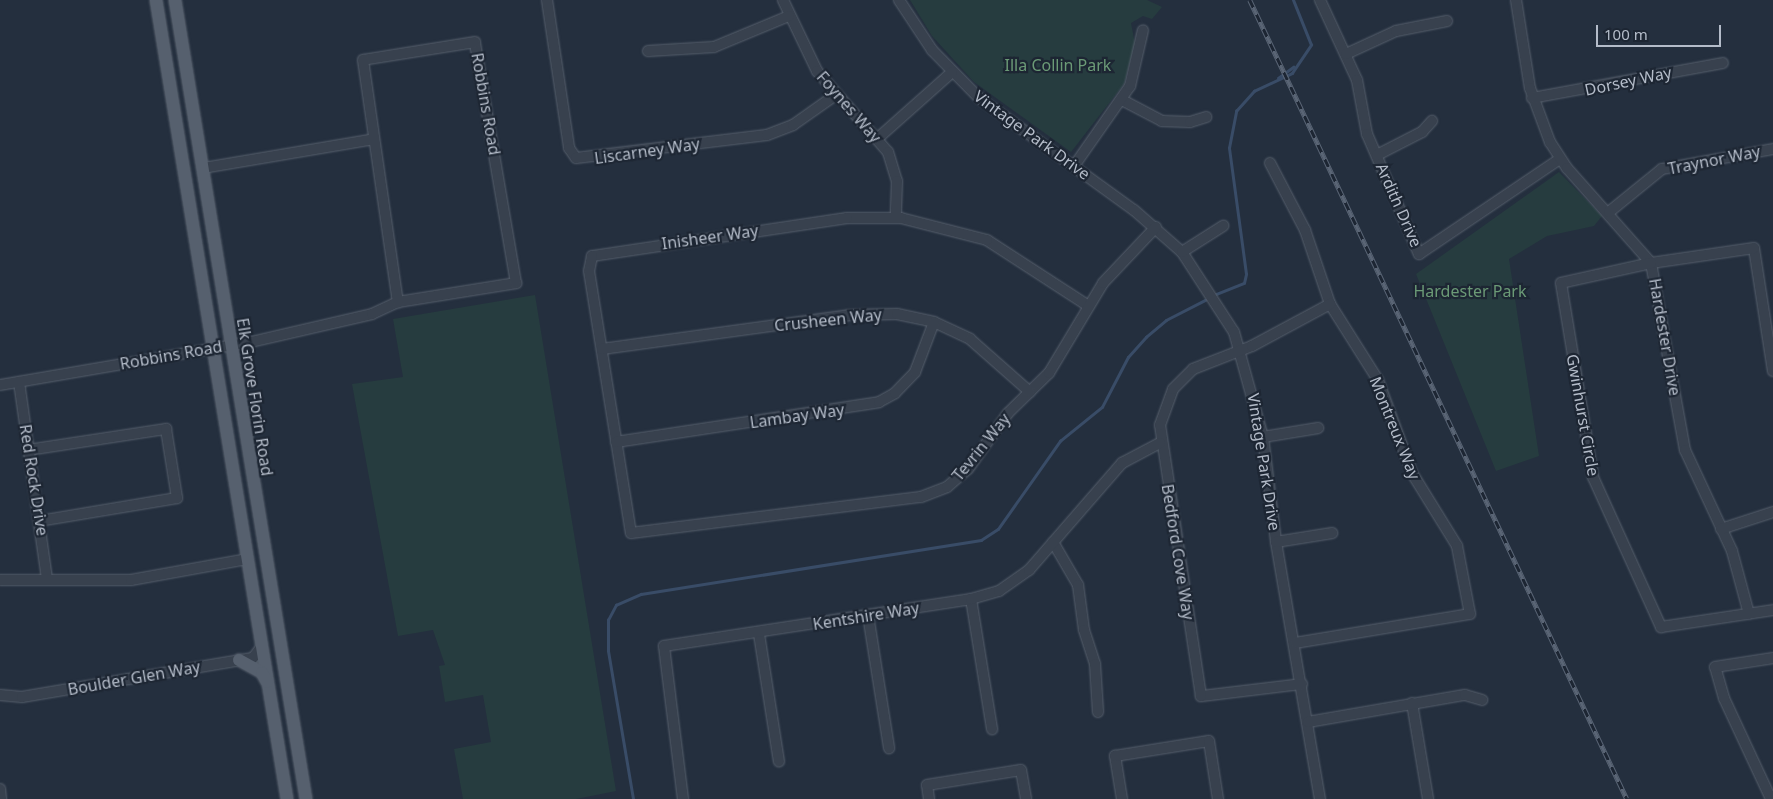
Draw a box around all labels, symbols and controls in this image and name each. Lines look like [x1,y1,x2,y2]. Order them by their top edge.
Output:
scale bar [1598,15,1723,47]
text: 100 m [1604,24,1648,44]
street label: Robbins Road [468,51,504,157]
park label: Illa Collin Park [1005,55,1111,75]
street label: Dorsey Way [1583,62,1673,100]
street label: Foynes Way [813,67,885,147]
street label: Vintage Park Drive [970,86,1094,184]
street label: Liscarney Way [593,134,701,168]
street label: Traynor Way [1666,142,1762,178]
street label: Ardith Drive [1372,160,1426,250]
street label: Inisheer Way [660,221,760,253]
street label: Hardester Drive [1645,277,1685,397]
park label: Hardester Park [1413,281,1527,301]
street label: Crusheen Way [773,305,883,335]
street label: Elk Grove Florin Road [233,317,277,477]
street label: Robbins Road [118,337,224,373]
street label: Gwinhurst Circle [1563,352,1603,478]
street label: Montreux Way [1366,374,1424,482]
street label: Vintage Park Drive [1244,392,1284,532]
street label: Lambay Way [749,400,845,432]
street label: Tevrin Way [948,409,1014,485]
street label: Red Rock Drive [16,423,52,537]
street label: Bedford Cove Way [1158,483,1198,621]
street label: Kentshire Way [811,598,921,634]
street label: Boulder Glen Way [66,657,202,699]

